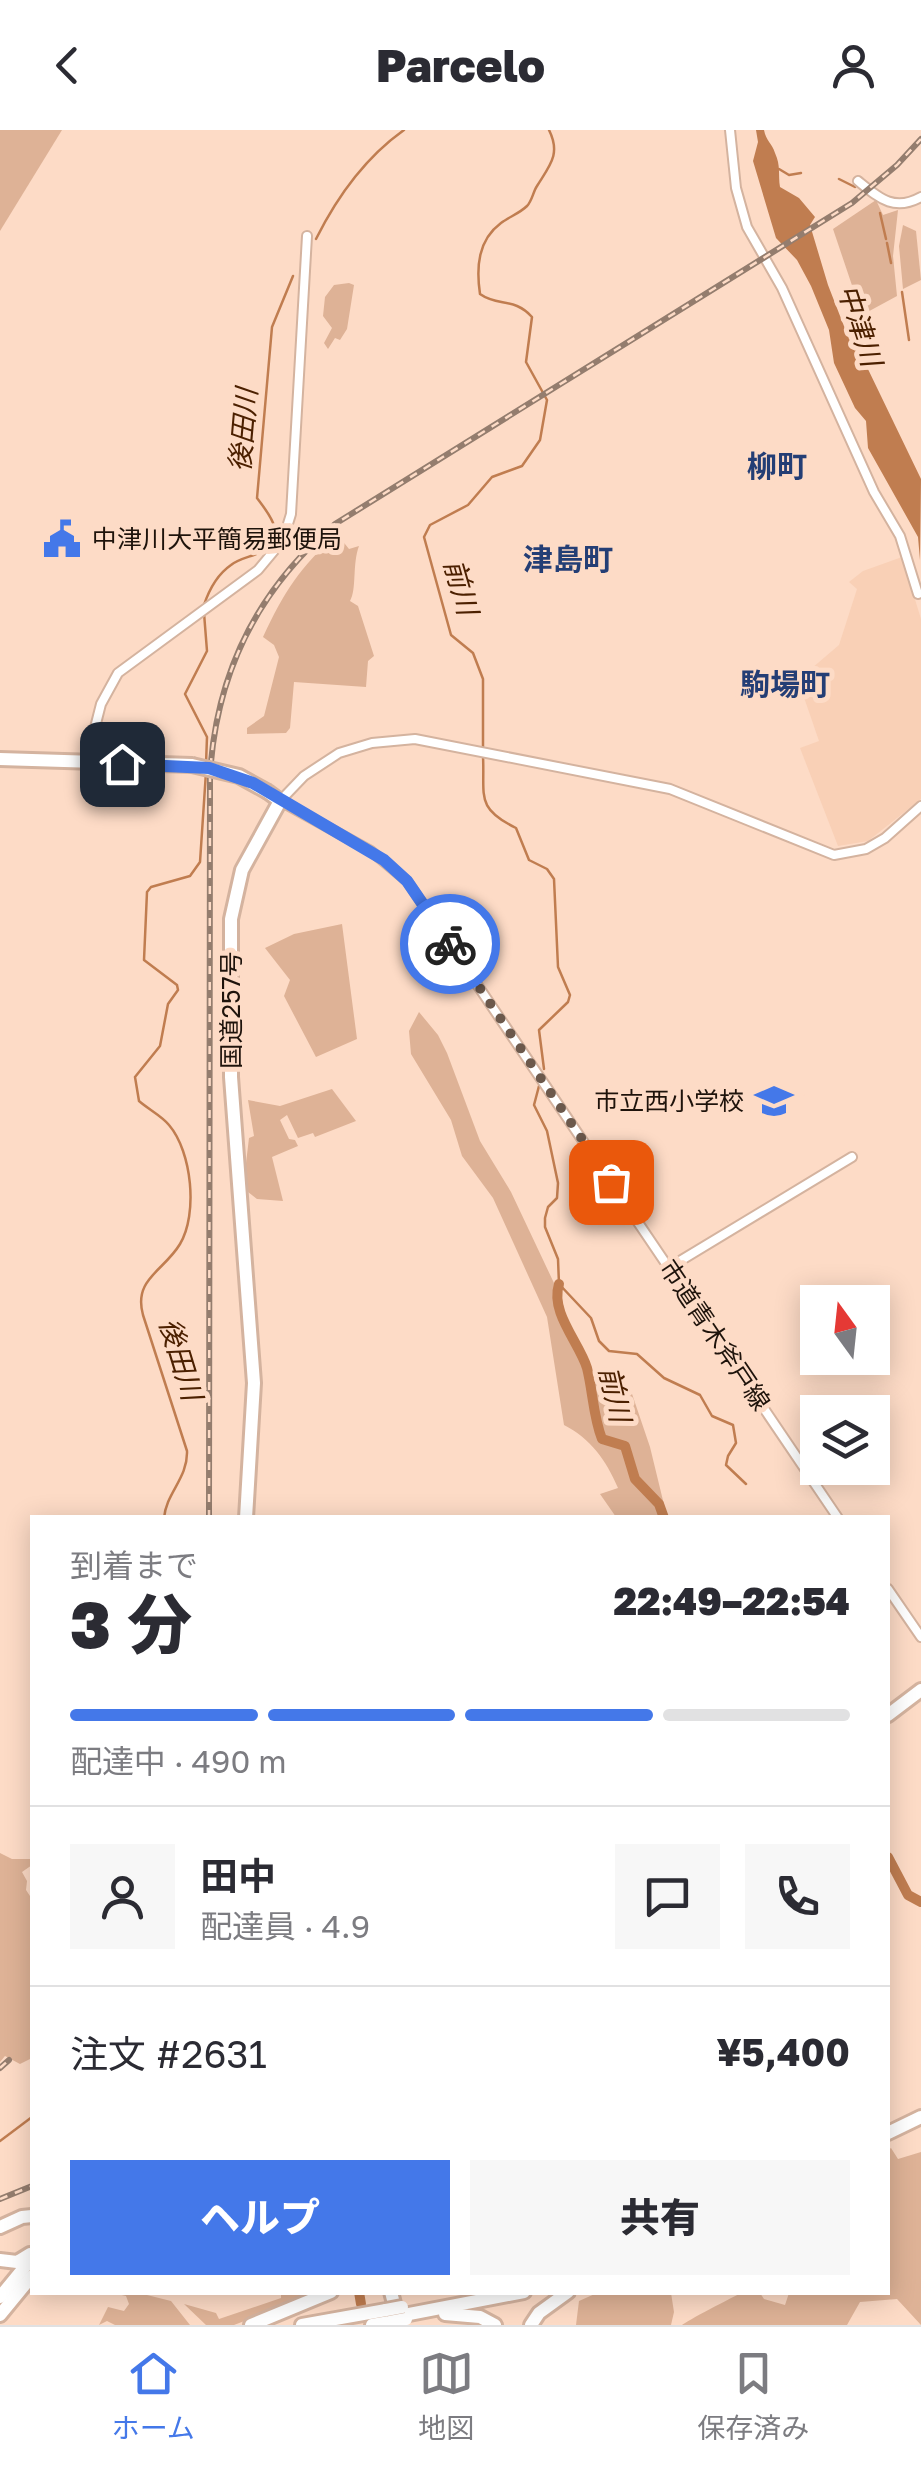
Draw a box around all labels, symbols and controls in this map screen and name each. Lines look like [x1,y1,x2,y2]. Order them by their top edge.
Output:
icon: back [40,38,95,93]
text: Parcelo [376,38,545,92]
icon: person [826,38,881,93]
water label: 中津川 [832,280,890,373]
water label: 後田川 [222,384,263,473]
district label: 柳町 [747,448,807,484]
public building icon: 中津川大平簡易郵便局 [41,518,83,560]
place label: 中津川大平簡易郵便局 [92,523,342,554]
district label: 津島町 [523,541,613,577]
water label: 前川 [438,555,486,621]
district label: 駒場町 [740,666,830,702]
pin [80,722,165,807]
icon: home [95,737,150,792]
courier [400,894,500,994]
icon: bike [423,917,478,972]
street label: 国道257号 [215,951,246,1069]
school or university icon: 市立西小学校 [753,1080,795,1122]
place label: 市立西小学校 [594,1085,744,1116]
pin [569,1140,654,1225]
icon: bag [584,1155,639,1210]
street label: 市道青木斧戸線 [654,1254,777,1416]
north arrow [800,1285,890,1375]
map controls [800,1285,890,1485]
water label: 後田川 [153,1314,210,1407]
water label: 前川 [593,1363,639,1428]
button: layers [800,1395,890,1485]
text: 到着まで [70,1546,198,1584]
text: 22:49–22:54 [613,1578,850,1623]
text: 3 分 [70,1584,192,1662]
text: 配達中 · 490 m [70,1742,287,1780]
button: person [70,1844,175,1949]
button: chat [615,1844,720,1949]
button: phone [745,1844,850,1949]
text: 田中 [200,1853,276,1898]
text: 配達員 · 4.9 [200,1907,370,1945]
text: ¥5,400 [716,2029,850,2074]
text: 注文 #2631 [70,2031,267,2076]
button: ヘルプ [70,2160,450,2275]
button: 共有 [470,2160,850,2275]
tab: ホーム [112,2346,195,2446]
tab: 地図 [418,2346,474,2446]
tab: 保存済み [697,2346,809,2446]

